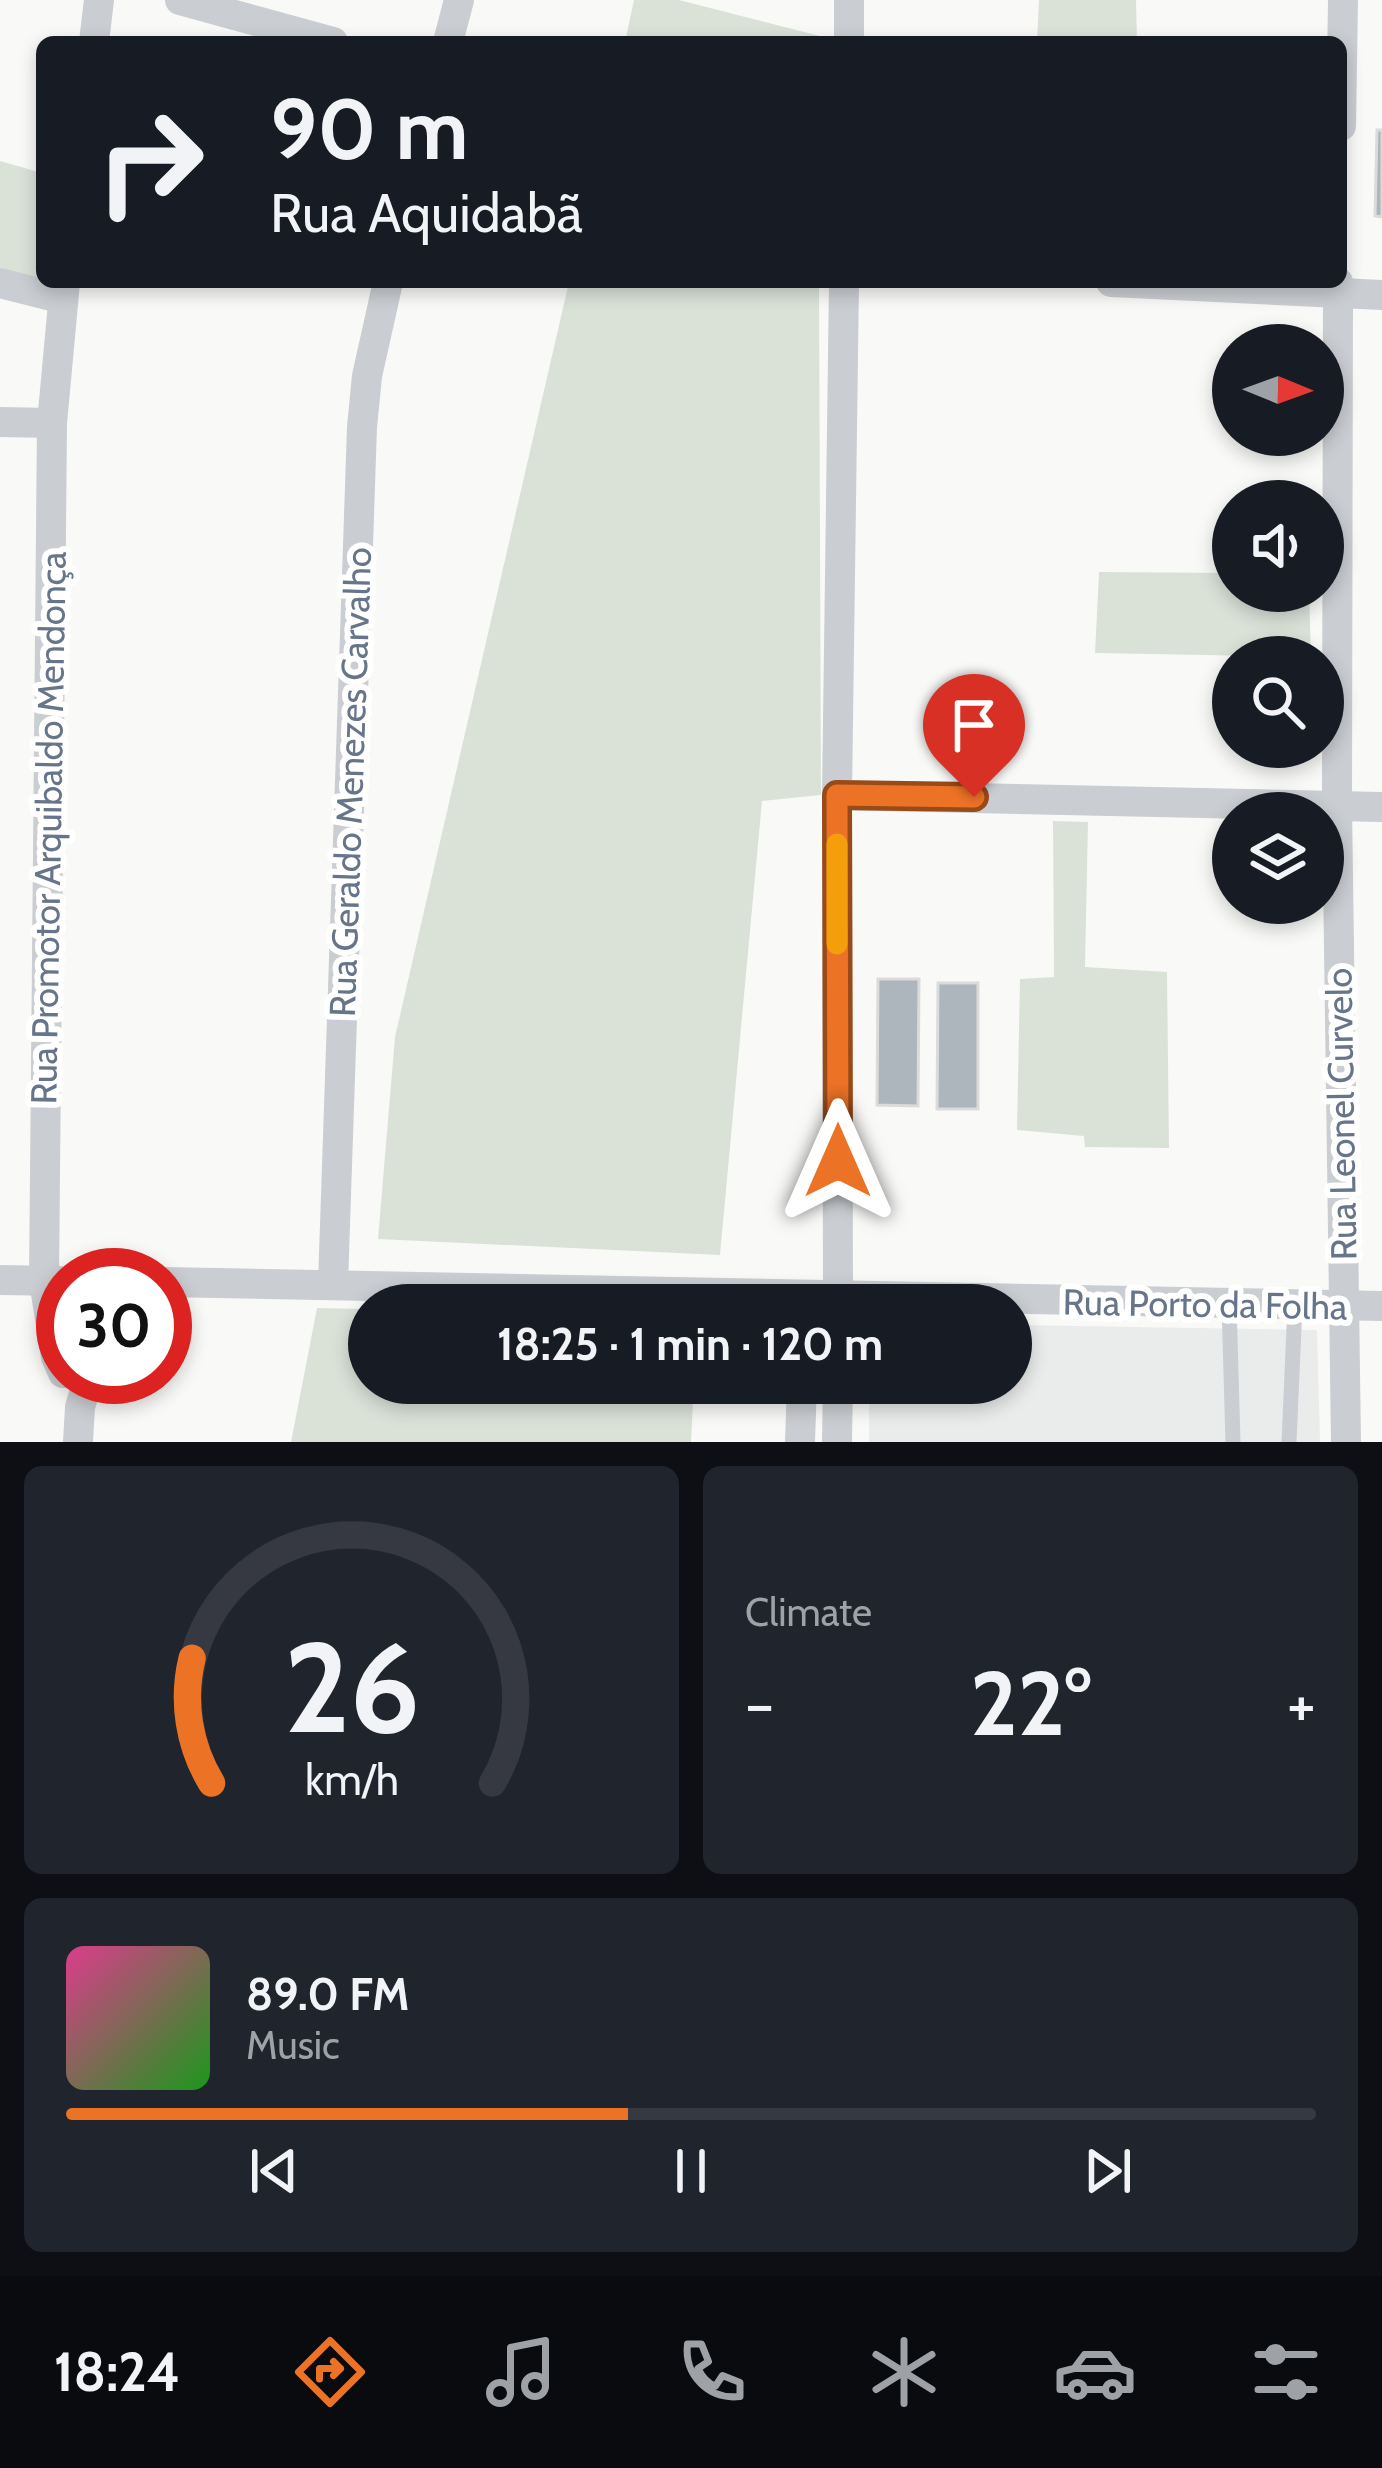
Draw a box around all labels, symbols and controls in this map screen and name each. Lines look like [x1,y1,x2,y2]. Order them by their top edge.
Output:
text: 90 m [270,78,468,180]
icon: right [72,84,228,240]
text: Rua Aquidabã [270,180,583,246]
north arrow [1212,324,1344,456]
map controls [1212,324,1344,924]
button: sound [1212,480,1344,612]
street label: Rua Geraldo Menezes Carvalho [320,546,380,1018]
street label: Rua Promotor Arquibaldo Mendonça [21,551,75,1105]
button: search [1212,636,1344,768]
pin [923,674,1025,797]
icon: arrive [941,692,1007,758]
button: layers [1212,792,1344,924]
street label: Rua Leonel Curvelo [1316,967,1366,1261]
position arrow [775,1098,901,1224]
speed limit sign: 30 [36,1248,192,1404]
street label: Rua Porto da Folha [1062,1280,1348,1328]
text: 18:25 · 1 min · 120 m [497,1317,883,1371]
text: Climate [745,1588,872,1636]
text: 26 [283,1612,420,1763]
text: 22° [970,1648,1091,1758]
text: − [745,1663,774,1744]
text: + [1287,1663,1316,1744]
text: km/h [305,1754,398,1806]
text: 89.0 FM [246,1967,410,2021]
text: Music [246,2021,340,2069]
icon: previous [241,2138,307,2204]
icon: pause [658,2138,724,2204]
icon: next [1075,2138,1141,2204]
icon: directions [288,2330,372,2414]
icon: music [479,2330,563,2414]
icon: phone [670,2330,754,2414]
icon: climate [862,2330,946,2414]
icon: car [1053,2330,1137,2414]
icon: filters [1244,2330,1328,2414]
text: 18:24 [54,2339,180,2405]

